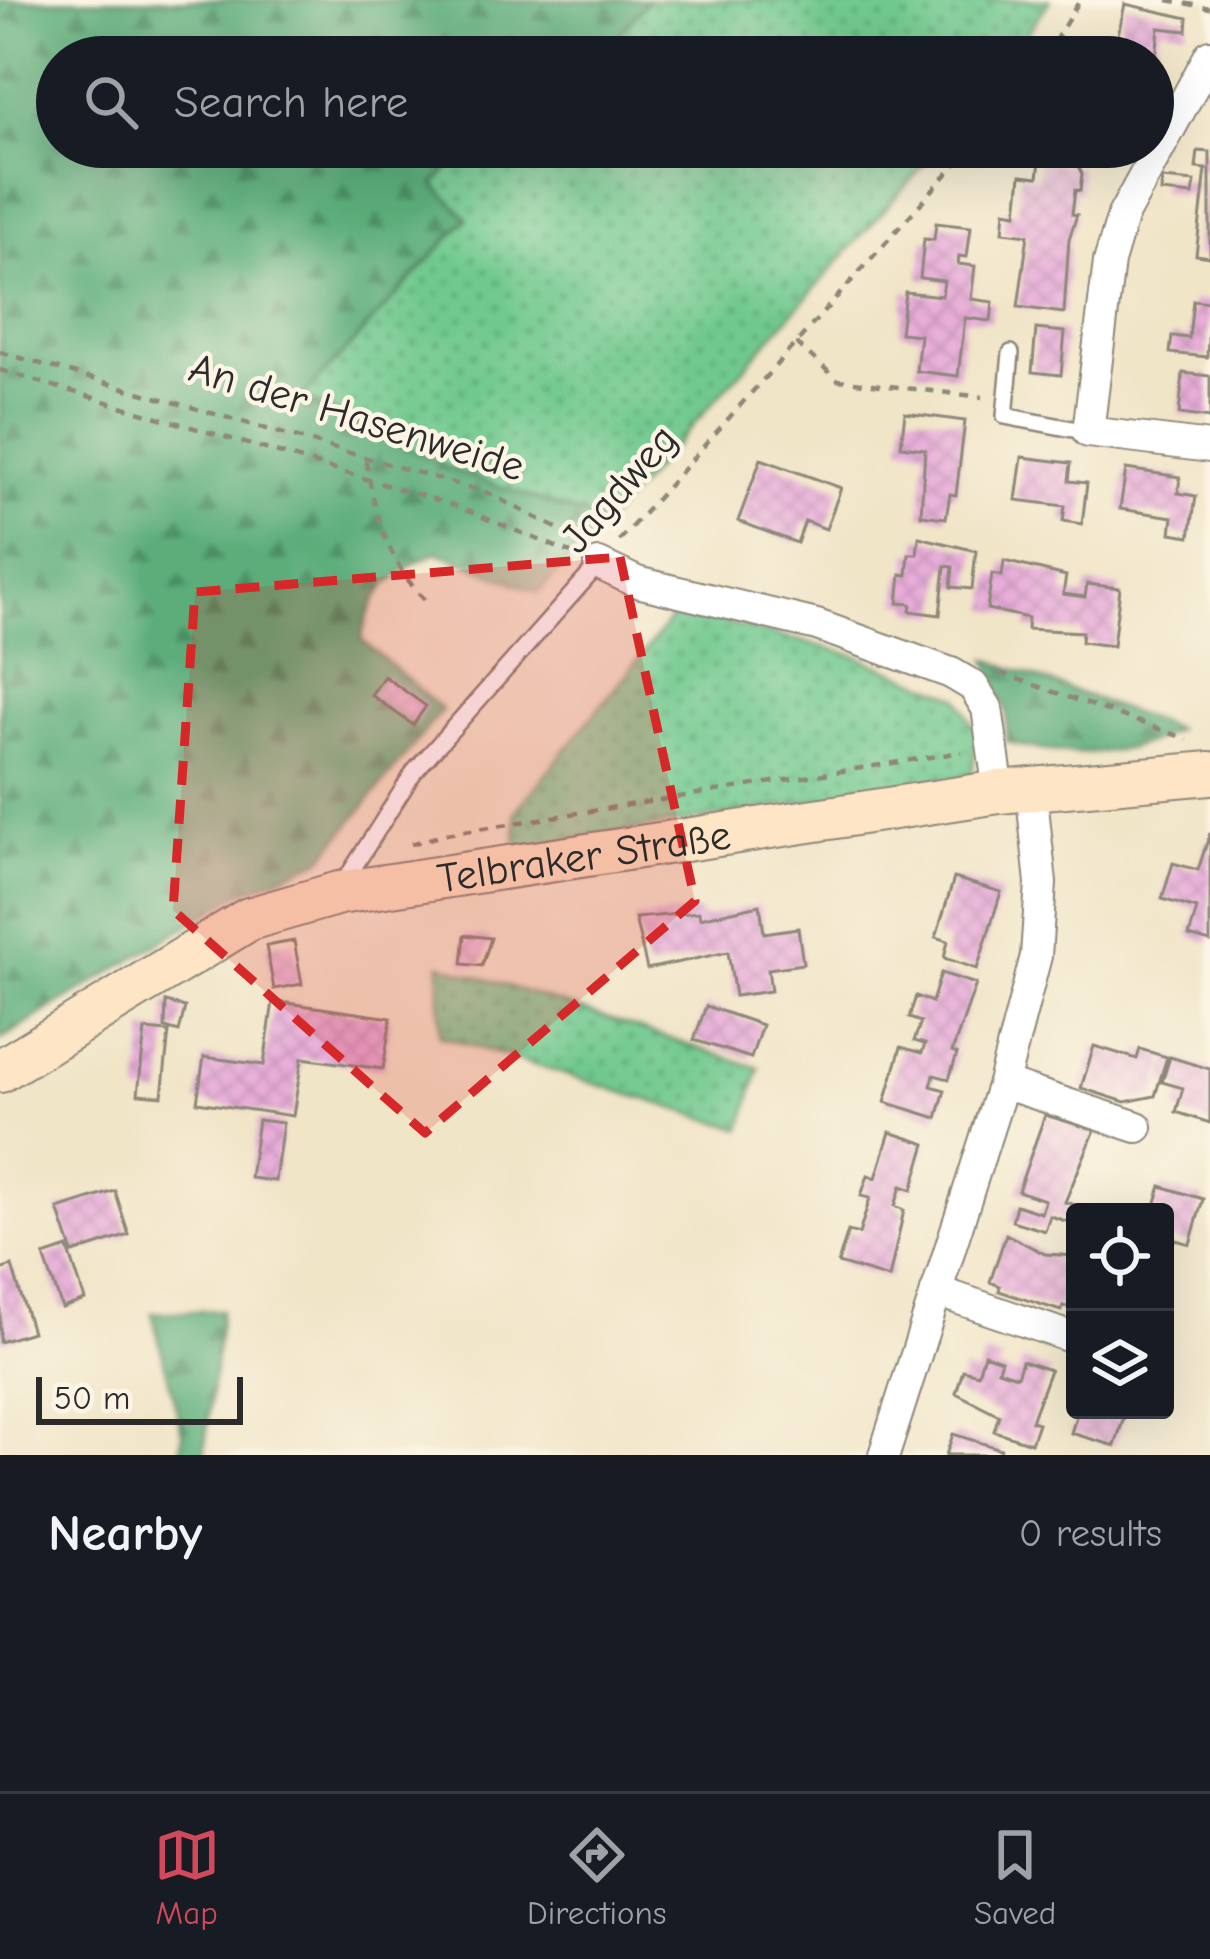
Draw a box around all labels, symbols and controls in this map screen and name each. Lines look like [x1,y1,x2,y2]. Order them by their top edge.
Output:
search box [36,36,1174,168]
icon: search [78,69,144,135]
text: Search here [174,76,408,128]
street label: An der Hasenweide [183,343,530,492]
street label: Jagdweg [550,415,688,563]
street label: Telbraker Straße [434,810,734,904]
map controls [1066,1203,1174,1419]
button: locate [1066,1203,1174,1311]
button: layers [1066,1311,1174,1419]
scale bar [36,1371,243,1424]
text: 50 m [54,1379,130,1417]
text: Nearby [48,1504,202,1563]
text: 0 results [1019,1511,1162,1556]
tab: Map [154,1822,220,1932]
tab: Directions [527,1822,667,1932]
tab: Saved [974,1822,1056,1932]

